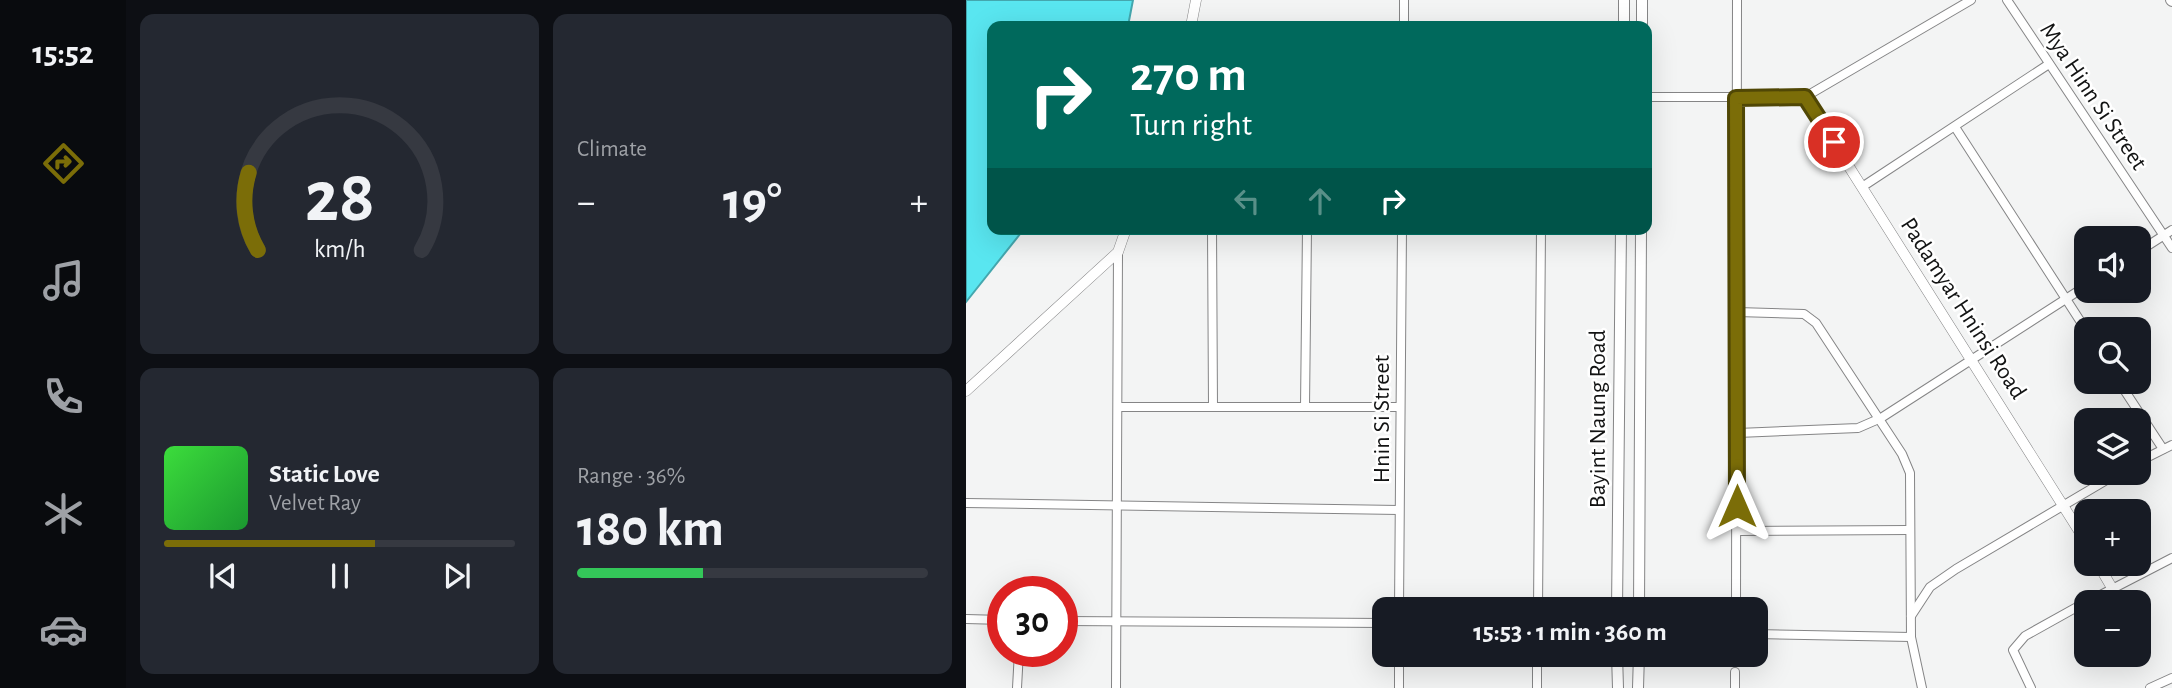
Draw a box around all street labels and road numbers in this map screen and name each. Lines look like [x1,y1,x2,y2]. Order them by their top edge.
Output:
street label: Mya Hinn Si Street [2035,19,2151,175]
street label: Padamyar Hninsi Road [1896,214,2031,403]
street label: Bayint Naung Road [1586,330,1610,508]
street label: Hnin Si Street [1370,355,1394,483]

